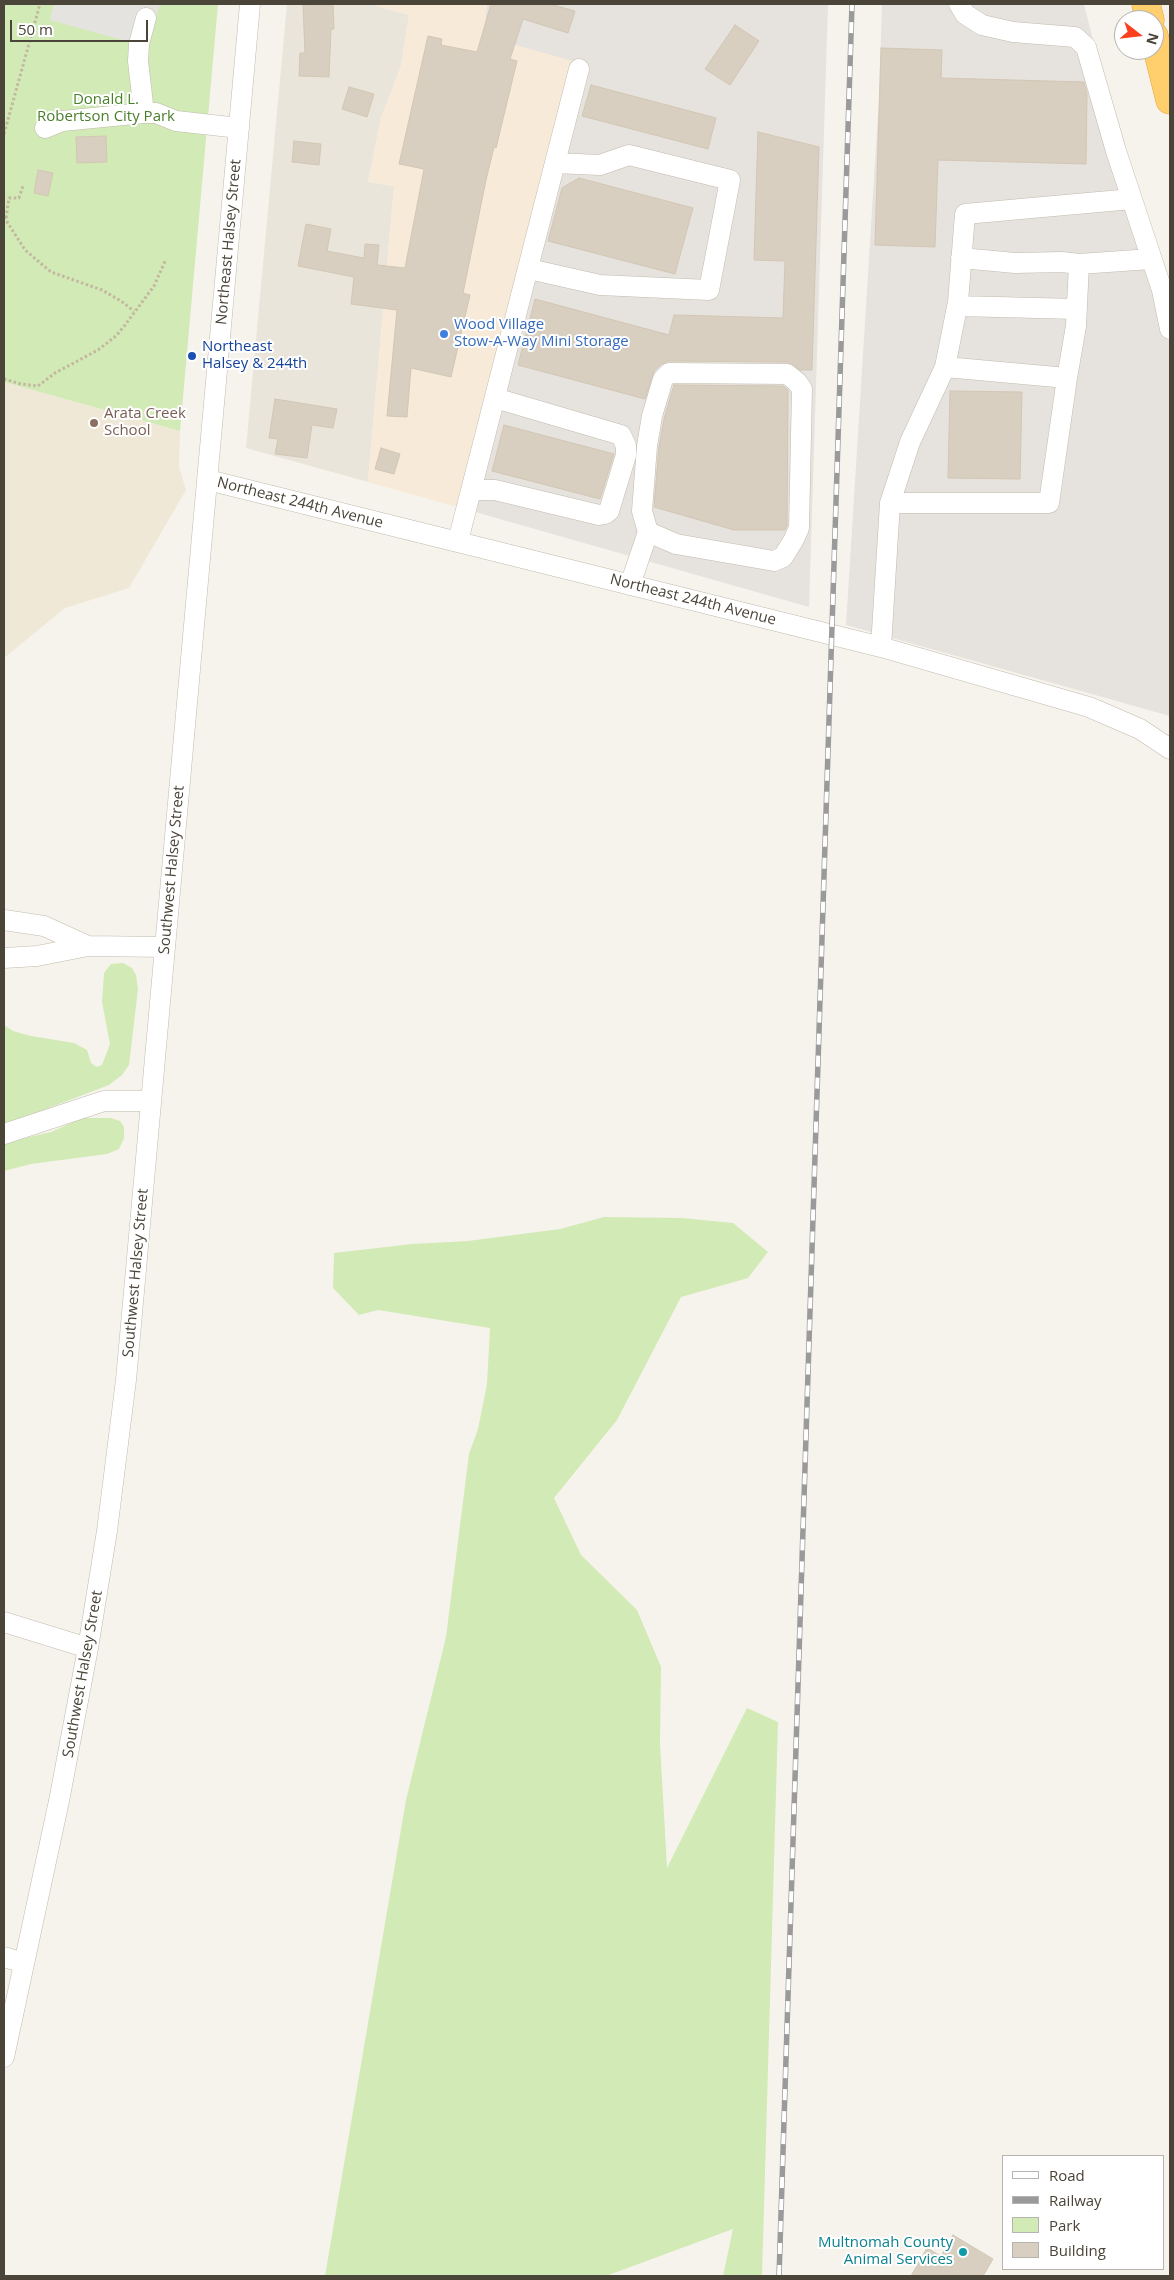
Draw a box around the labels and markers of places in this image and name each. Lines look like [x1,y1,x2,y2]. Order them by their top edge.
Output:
place label: Wood Village Stow-A-Way Mini Storage [454,316,629,351]
marker: Wood Village Stow-A-Way Mini Storage [438,328,450,340]
place label: Northeast Halsey & 244th [202,338,307,373]
marker: Northeast Halsey & 244th [186,350,198,362]
place label: Arata Creek School [104,405,186,440]
marker: Arata Creek School [88,417,100,429]
place label: Multnomah County Animal Services [818,2234,953,2269]
marker: Multnomah County Animal Services [957,2246,969,2258]

